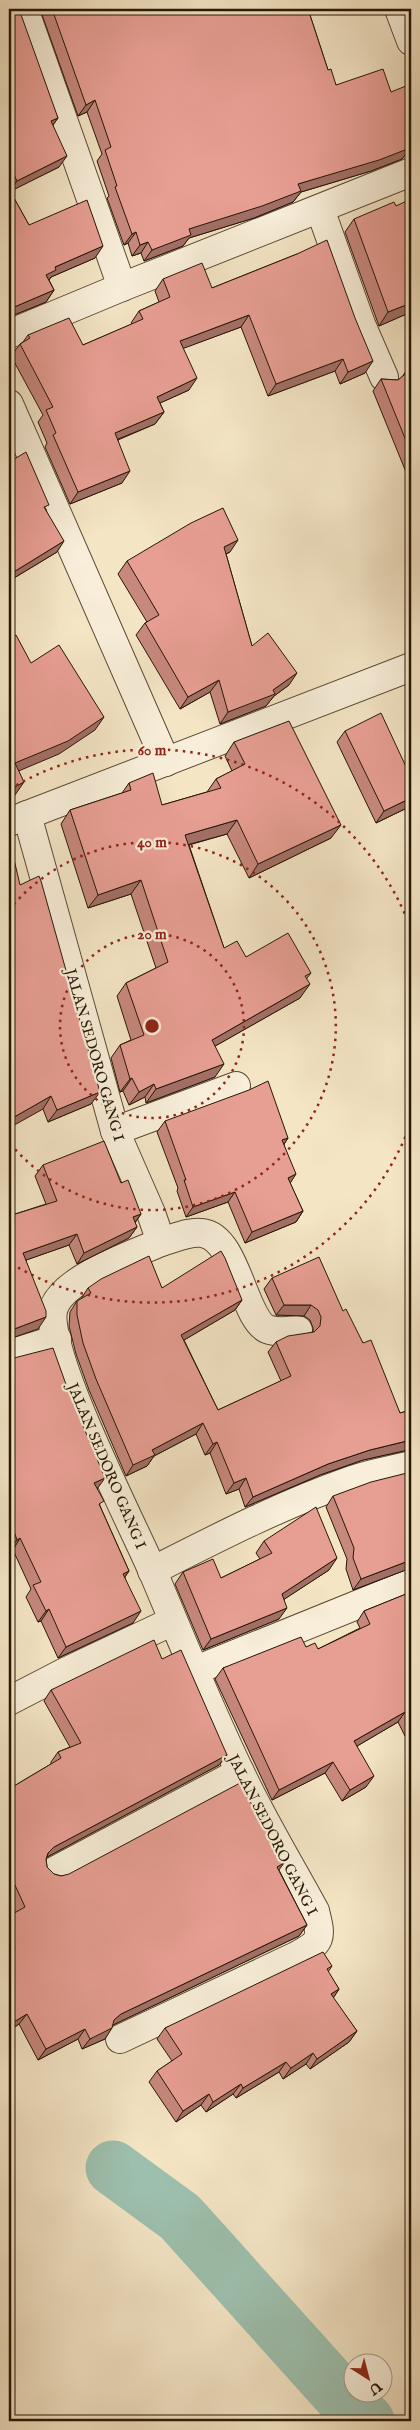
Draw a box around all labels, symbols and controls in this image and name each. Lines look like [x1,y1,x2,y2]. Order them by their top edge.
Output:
text: 60 m [138,741,167,760]
text: 40 m [137,833,167,852]
text: 20 m [137,925,167,944]
street label: JALAN SEDORO GANG I [60,965,128,1144]
centre of rings [143,1017,161,1035]
street label: JALAN SEDORO GANG I [62,1378,150,1553]
street label: JALAN SEDORO GANG I [223,1750,322,1920]
north arrow [342,2352,392,2402]
text: U [364,2376,386,2399]

